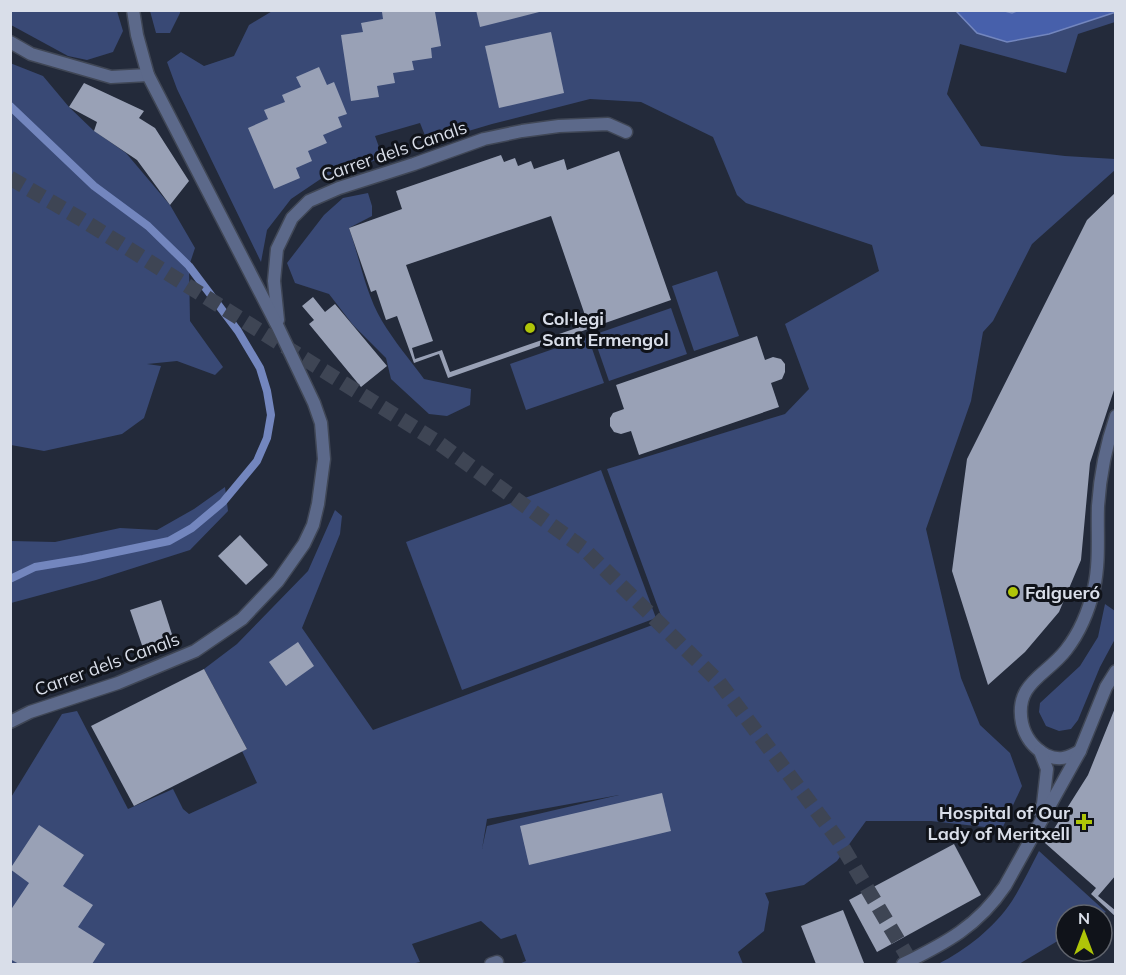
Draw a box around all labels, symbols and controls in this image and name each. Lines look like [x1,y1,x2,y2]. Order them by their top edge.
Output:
street label: Carrer dels Canals [318,115,470,187]
place label: Col·legi Sant Ermengol [542,307,669,351]
marker: Col·legi Sant Ermengol [523,321,537,335]
place label: Falgueró [1025,581,1100,604]
marker: Falgueró [1006,585,1020,599]
street label: Carrer dels Canals [31,627,183,701]
place label: Hospital of Our Lady of Meritxell [928,801,1071,845]
marker: Hospital of Our Lady of Meritxell [1075,813,1093,831]
north arrow [1054,903,1114,963]
text: N [1078,908,1090,928]

